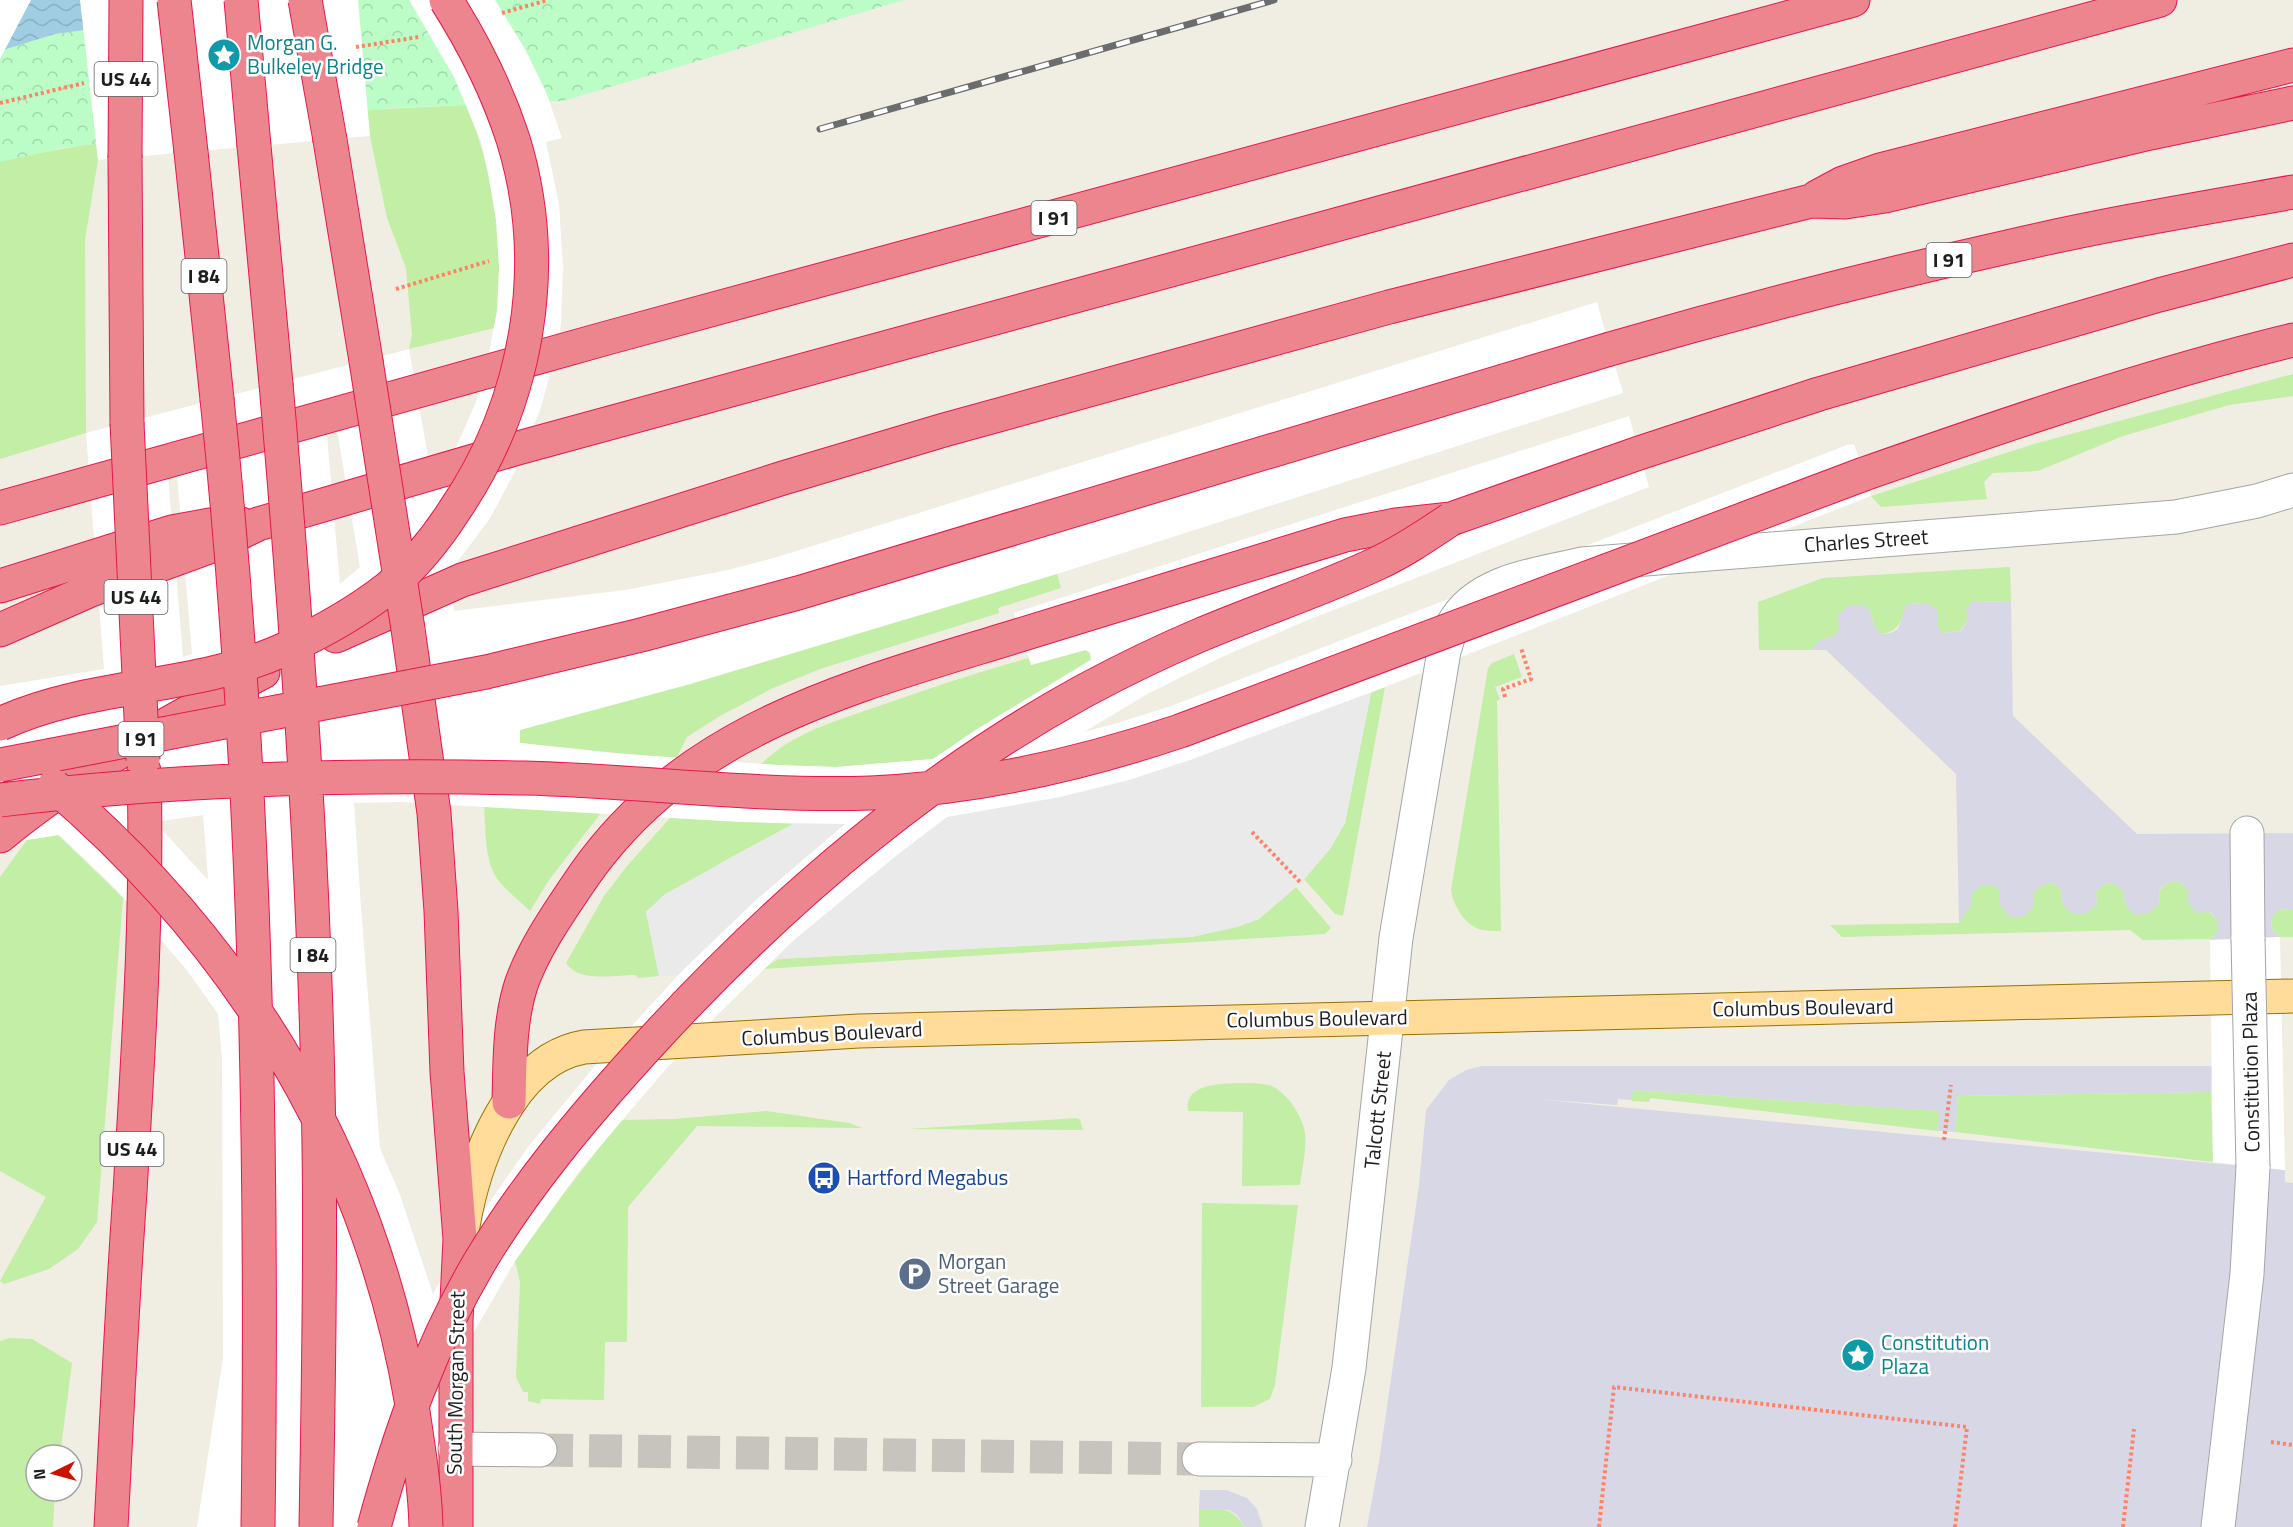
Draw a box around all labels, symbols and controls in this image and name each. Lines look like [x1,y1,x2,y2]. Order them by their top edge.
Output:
place label: Morgan G. Bulkeley Bridge [247,26,384,82]
place icon: Morgan G. Bulkeley Bridge [206,37,242,73]
road number: US 44 [94,62,158,96]
road number: I 91 [1032,201,1076,235]
road number: I 91 [1926,243,1972,277]
road number: I 84 [182,259,226,293]
street label: Charles Street [1803,520,1930,560]
road number: US 44 [104,580,168,614]
road number: I 91 [118,722,164,756]
road number: I 84 [290,938,336,972]
street label: Columbus Boulevard [1712,989,1894,1025]
street label: Constitution Plaza [2233,991,2267,1153]
street label: Columbus Boulevard [1226,1000,1408,1036]
street label: Columbus Boulevard [741,1012,923,1054]
street label: Talcott Street [1355,1049,1399,1170]
road number: US 44 [100,1132,164,1166]
bus stop icon: Hartford Megabus [806,1160,842,1196]
place label: Hartford Megabus [847,1161,1008,1193]
place label: Morgan Street Garage [938,1245,1059,1301]
parking icon: Morgan Street Garage [897,1256,933,1292]
street label: South Morgan Street [437,1290,473,1475]
place label: Constitution Plaza [1881,1326,1989,1382]
place icon: Constitution Plaza [1840,1337,1876,1373]
north arrow [24,1443,84,1503]
text: N [27,1468,51,1481]

